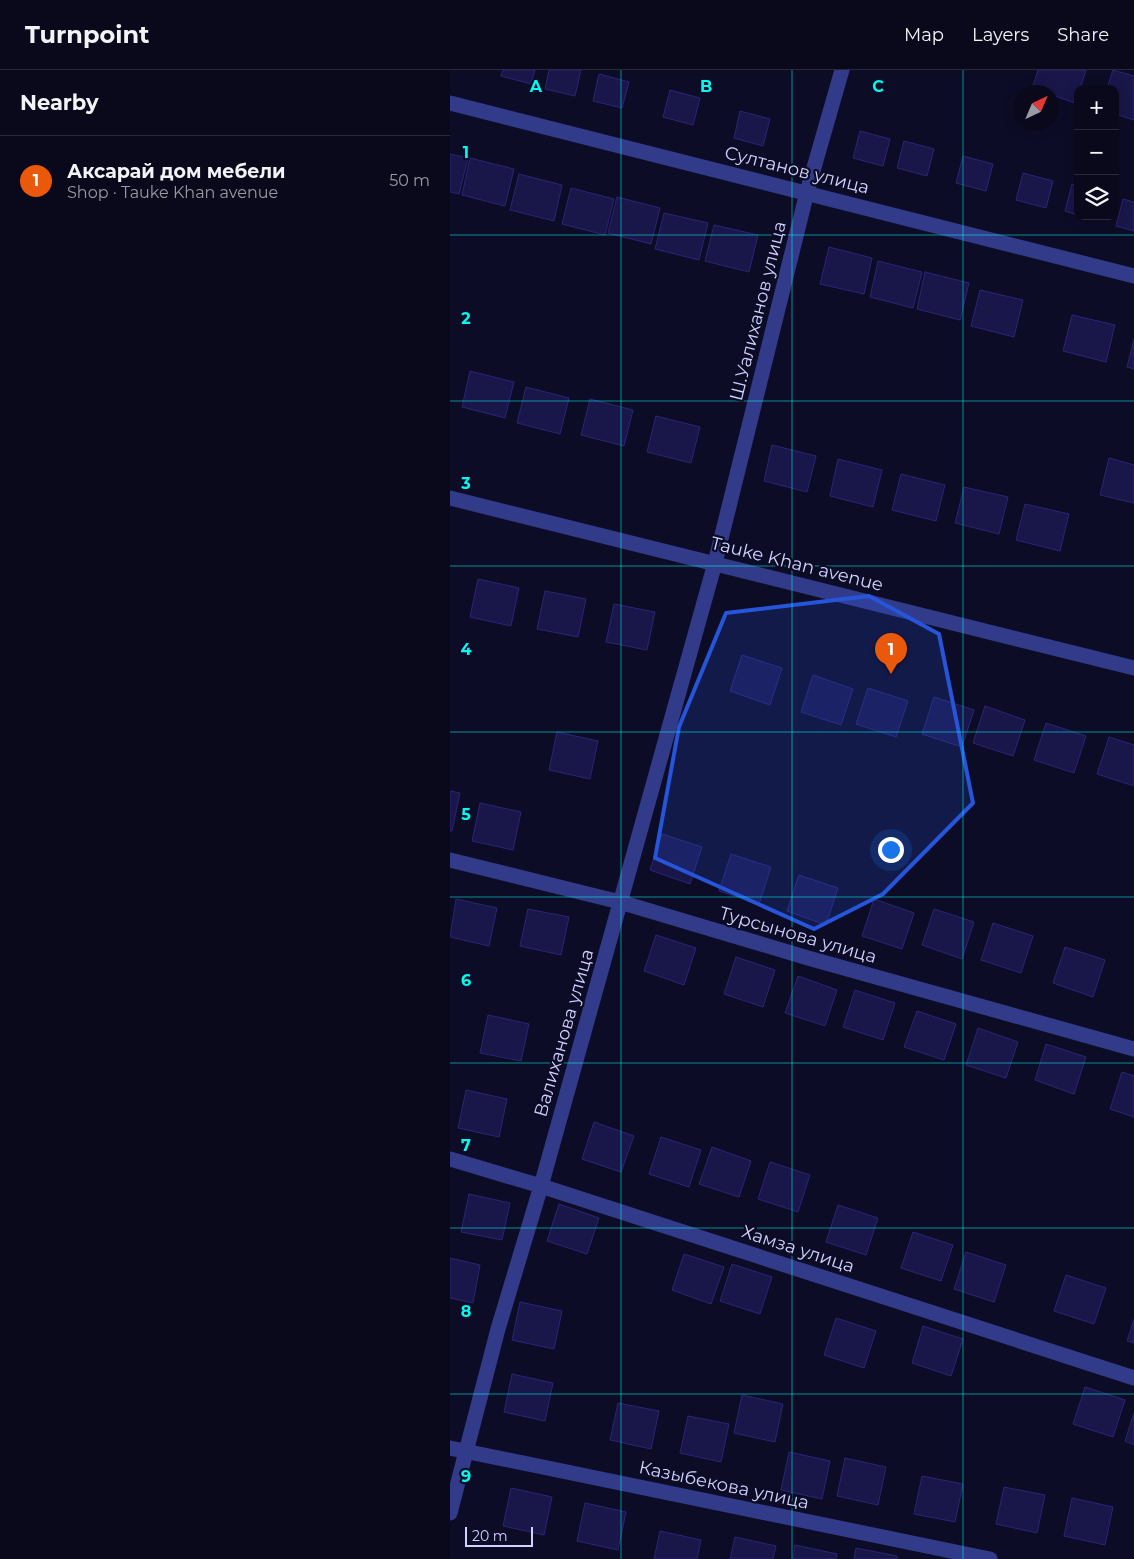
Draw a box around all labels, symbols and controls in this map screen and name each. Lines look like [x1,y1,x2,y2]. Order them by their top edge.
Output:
text: Turnpoint [25,20,149,49]
text: Map [904,24,944,46]
text: Layers [972,24,1029,46]
text: Share [1057,24,1109,46]
text: A [529,77,543,96]
text: B [700,77,712,96]
text: C [872,77,884,96]
north arrow [1014,85,1059,130]
map controls [1074,85,1119,220]
button: + [1074,85,1119,130]
text: Nearby [20,90,99,115]
button: − [1074,130,1119,175]
street label: Султанов улица [722,141,872,199]
text: 1 [463,143,469,162]
text: Аксарай дом мебели [67,160,286,183]
text: 1 [33,171,39,190]
text: 50 m [389,171,430,190]
button: layers [1074,175,1119,220]
text: Shop · Tauke Khan avenue [67,183,278,202]
street label: Ш.Уалиханов улица [725,219,791,403]
text: 2 [461,309,471,328]
text: 3 [460,474,471,493]
street label: Tauke Khan avenue [709,532,886,596]
pin: 1 [875,633,907,674]
text: 4 [460,640,472,659]
text: 5 [461,805,471,824]
your location [878,837,904,863]
street label: Турсынова улица [717,902,879,968]
street label: Валиханова улица [530,947,598,1119]
text: 6 [461,971,471,990]
text: 7 [461,1136,471,1155]
street label: Хамза улица [739,1220,857,1278]
text: 8 [461,1302,471,1321]
street label: Казыбекова улица [637,1456,811,1514]
text: 9 [461,1467,471,1486]
scale bar [465,1524,532,1547]
text: 20 m [472,1527,508,1545]

